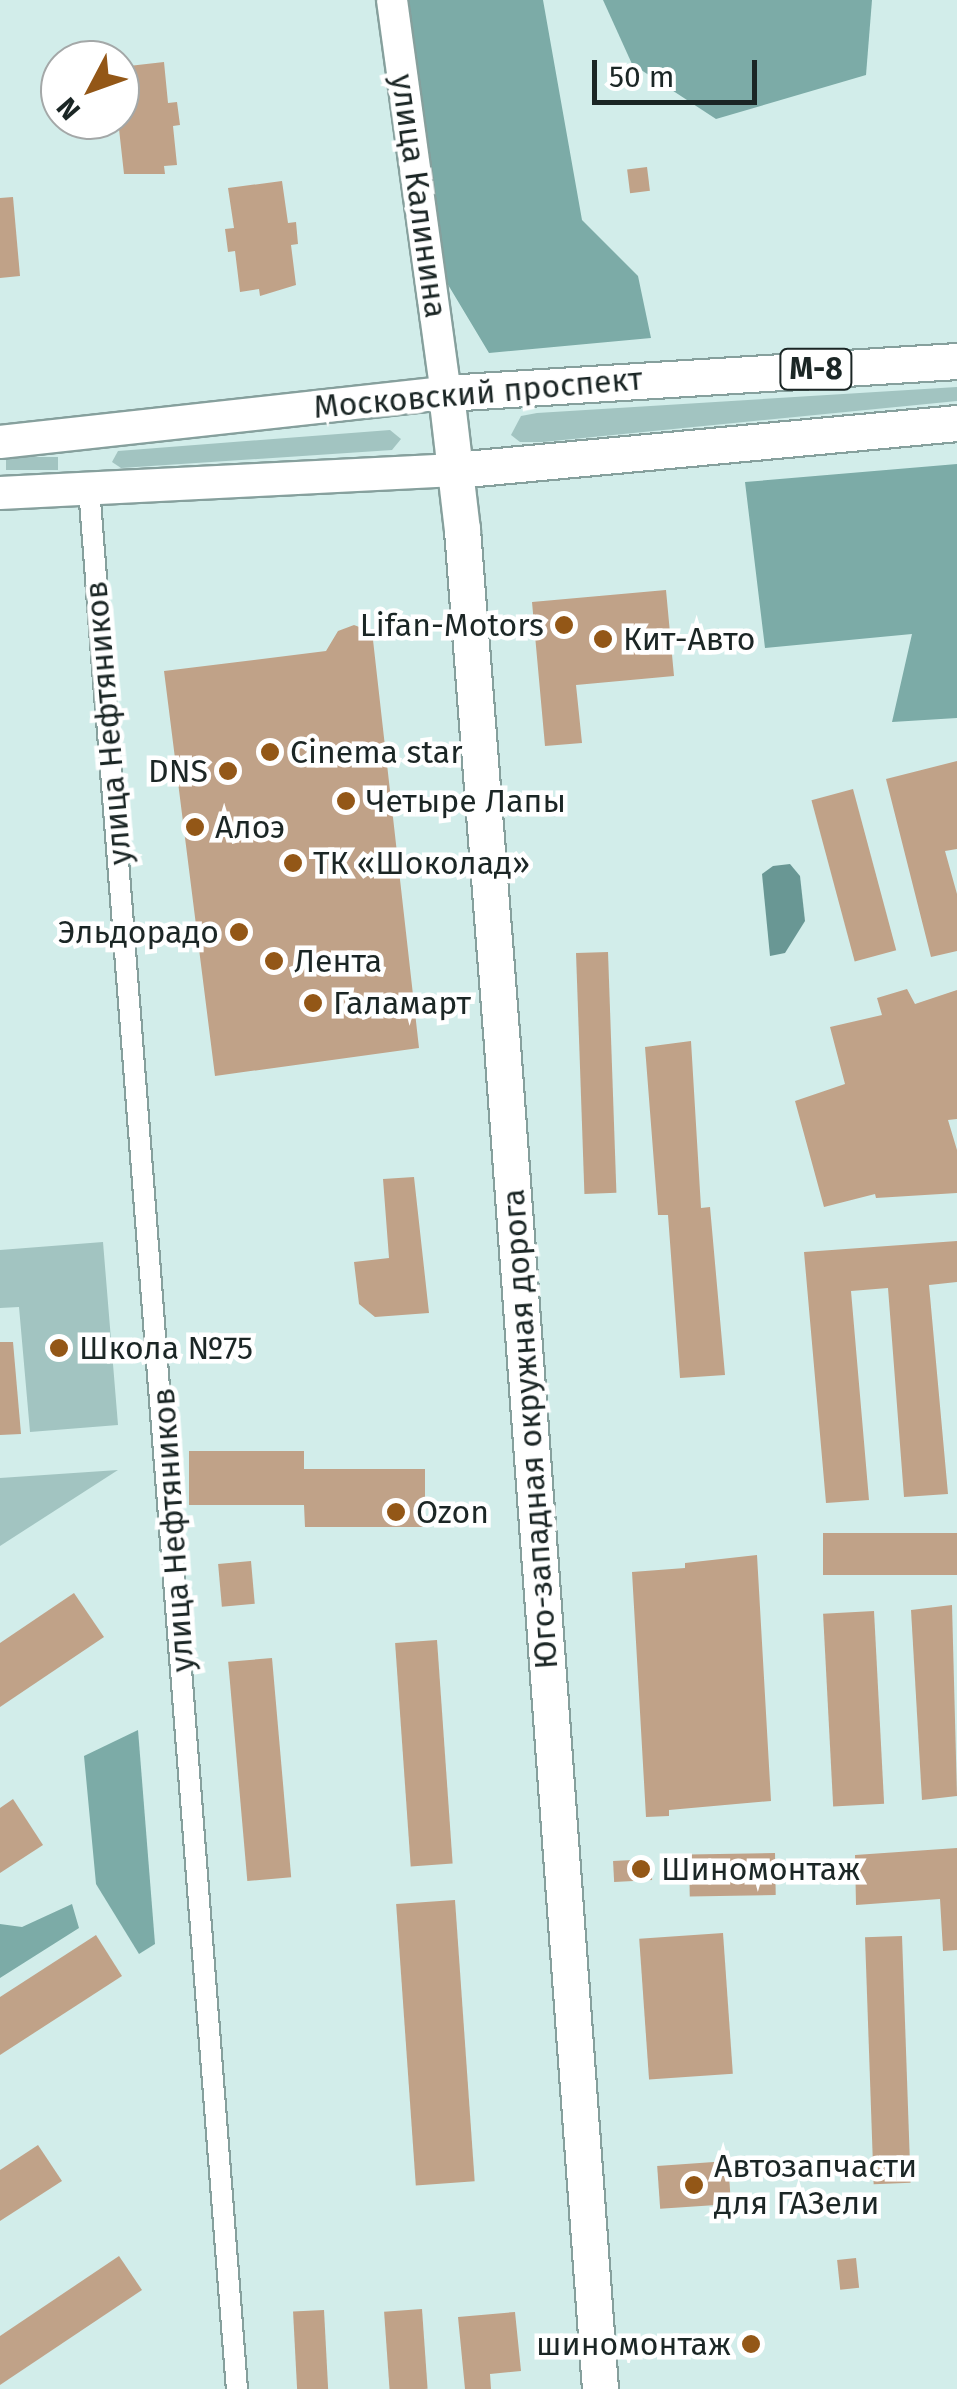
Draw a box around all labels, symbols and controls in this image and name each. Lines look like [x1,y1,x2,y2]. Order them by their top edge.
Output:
north arrow [40,40,140,140]
scale bar [597,40,762,102]
text: 50 m [609,59,674,95]
street label: улица Калинина [383,72,455,320]
text: N [50,91,87,127]
road number: М-8 [778,344,854,394]
street label: Московский проспект [312,360,644,426]
street label: улица Нефтяников [76,579,140,867]
place label: Lifan-Motors [360,606,544,644]
marker: Lifan-Motors [553,614,575,636]
place label: Кит-Авто [623,620,755,658]
marker: Кит-Авто [592,628,614,650]
place label: Cinema star [290,733,462,771]
marker: Cinema star [259,741,281,763]
place label: DNS [148,752,208,790]
marker: DNS [217,760,239,782]
place label: Четыре Лапы [366,782,566,820]
marker: Четыре Лапы [335,790,357,812]
place label: Алоэ [215,808,285,846]
marker: Алоэ [184,816,206,838]
place label: ТК «Шоколад» [313,844,530,882]
marker: ТК «Шоколад» [282,852,304,874]
place label: Эльдорадо [58,913,219,951]
marker: Эльдорадо [228,921,250,943]
place label: Лента [294,942,382,980]
marker: Лента [263,950,285,972]
place label: Галамарт [333,984,471,1022]
marker: Галамарт [302,992,324,1014]
street label: Юго-западная окружная дорога [494,1187,566,1671]
place label: Школа №75 [79,1329,253,1367]
marker: Школа №75 [48,1337,70,1359]
street label: улица Нефтяников [144,1387,202,1673]
place label: Ozon [416,1493,489,1531]
marker: Ozon [385,1501,407,1523]
place label: Шиномонтаж [661,1850,860,1888]
marker: Шиномонтаж [630,1858,652,1880]
place label: Автозапчасти для ГАЗели [714,2148,917,2223]
marker: Автозапчасти для ГАЗели [683,2174,705,2196]
place label: шиномонтаж [536,2325,731,2363]
marker: шиномонтаж [740,2333,762,2355]

